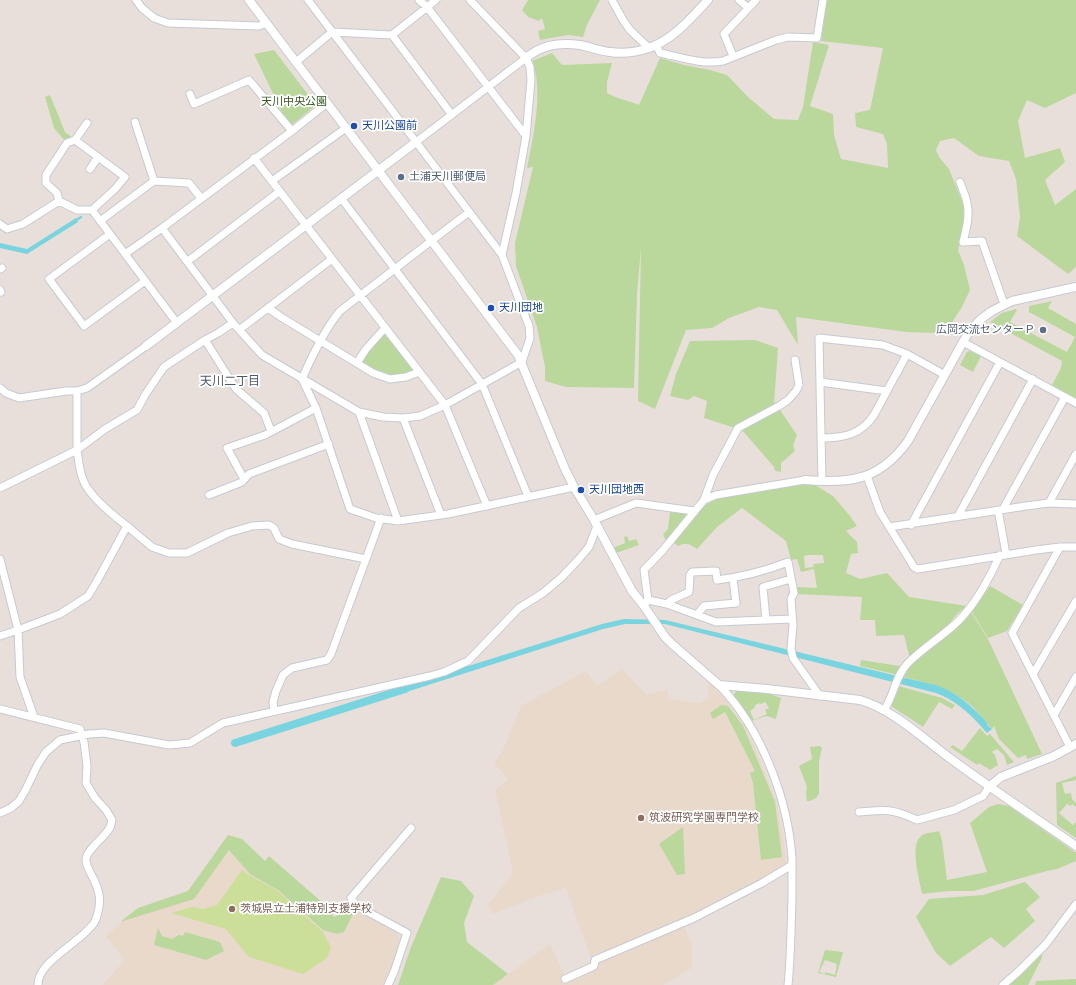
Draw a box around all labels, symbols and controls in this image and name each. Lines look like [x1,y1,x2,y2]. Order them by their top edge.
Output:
park label: 天川中央公園 [261,95,327,109]
place label: 天川公園前 [362,119,417,133]
marker: 天川公園前 [349,121,359,131]
place label: 土浦天川郵便局 [409,170,486,184]
marker: 土浦天川郵便局 [396,172,406,182]
place label: 天川団地 [499,301,543,315]
marker: 天川団地 [486,303,496,313]
place label: 広岡交流センターＰ [936,323,1035,337]
marker: 広岡交流センターＰ [1038,325,1048,335]
district label: 天川二丁目 [200,375,260,389]
place label: 天川団地西 [589,483,644,497]
marker: 天川団地西 [576,485,586,495]
place label: 筑波研究学園専門学校 [649,811,759,825]
marker: 筑波研究学園専門学校 [636,813,646,823]
place label: 茨城県立土浦特別支援学校 [240,902,372,916]
marker: 茨城県立土浦特別支援学校 [227,904,237,914]

